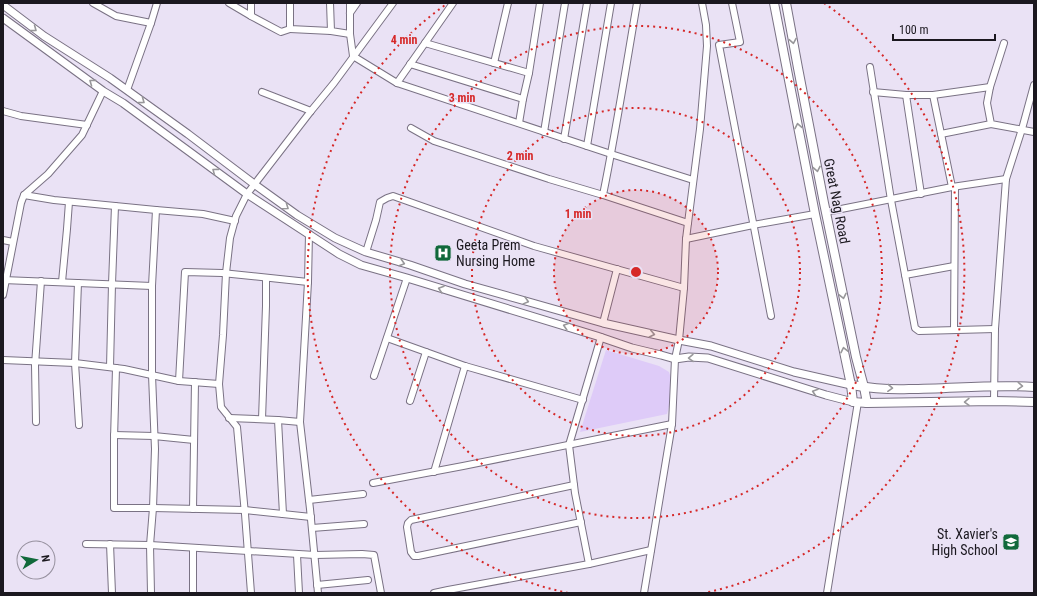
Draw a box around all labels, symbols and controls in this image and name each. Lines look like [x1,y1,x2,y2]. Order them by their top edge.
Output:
scale bar [893,16,995,42]
text: 100 m [899,23,929,37]
one-way arrow [30,24,37,31]
text: 4 min [391,33,417,47]
one-way arrow [788,38,797,45]
one-way arrow [89,80,96,87]
text: 3 min [449,91,475,105]
one-way arrow [138,96,145,104]
one-way arrow [794,123,802,129]
text: 2 min [507,149,533,163]
street label: Great Nag Road [821,157,853,245]
one-way arrow [813,166,821,172]
one-way arrow [213,168,220,175]
one-way arrow [282,202,289,210]
text: 1 min [565,207,591,221]
place label: Geeta Prem Nursing Home [456,237,535,269]
hospital icon: Geeta Prem Nursing Home [433,243,453,263]
one-way arrow [398,258,405,267]
centre of rings [629,265,643,279]
one-way arrow [438,285,445,294]
one-way arrow [839,293,847,300]
one-way arrow [523,296,530,305]
one-way arrow [562,322,569,331]
one-way arrow [649,330,655,338]
one-way arrow [840,346,848,353]
one-way arrow [688,354,694,362]
one-way arrow [1017,382,1023,391]
one-way arrow [887,384,893,393]
one-way arrow [812,388,819,397]
one-way arrow [964,398,970,406]
place label: St. Xavier's High School [931,526,998,558]
school or university icon: St. Xavier's High School [1001,532,1021,552]
north arrow [16,540,56,580]
text: N [38,554,52,563]

